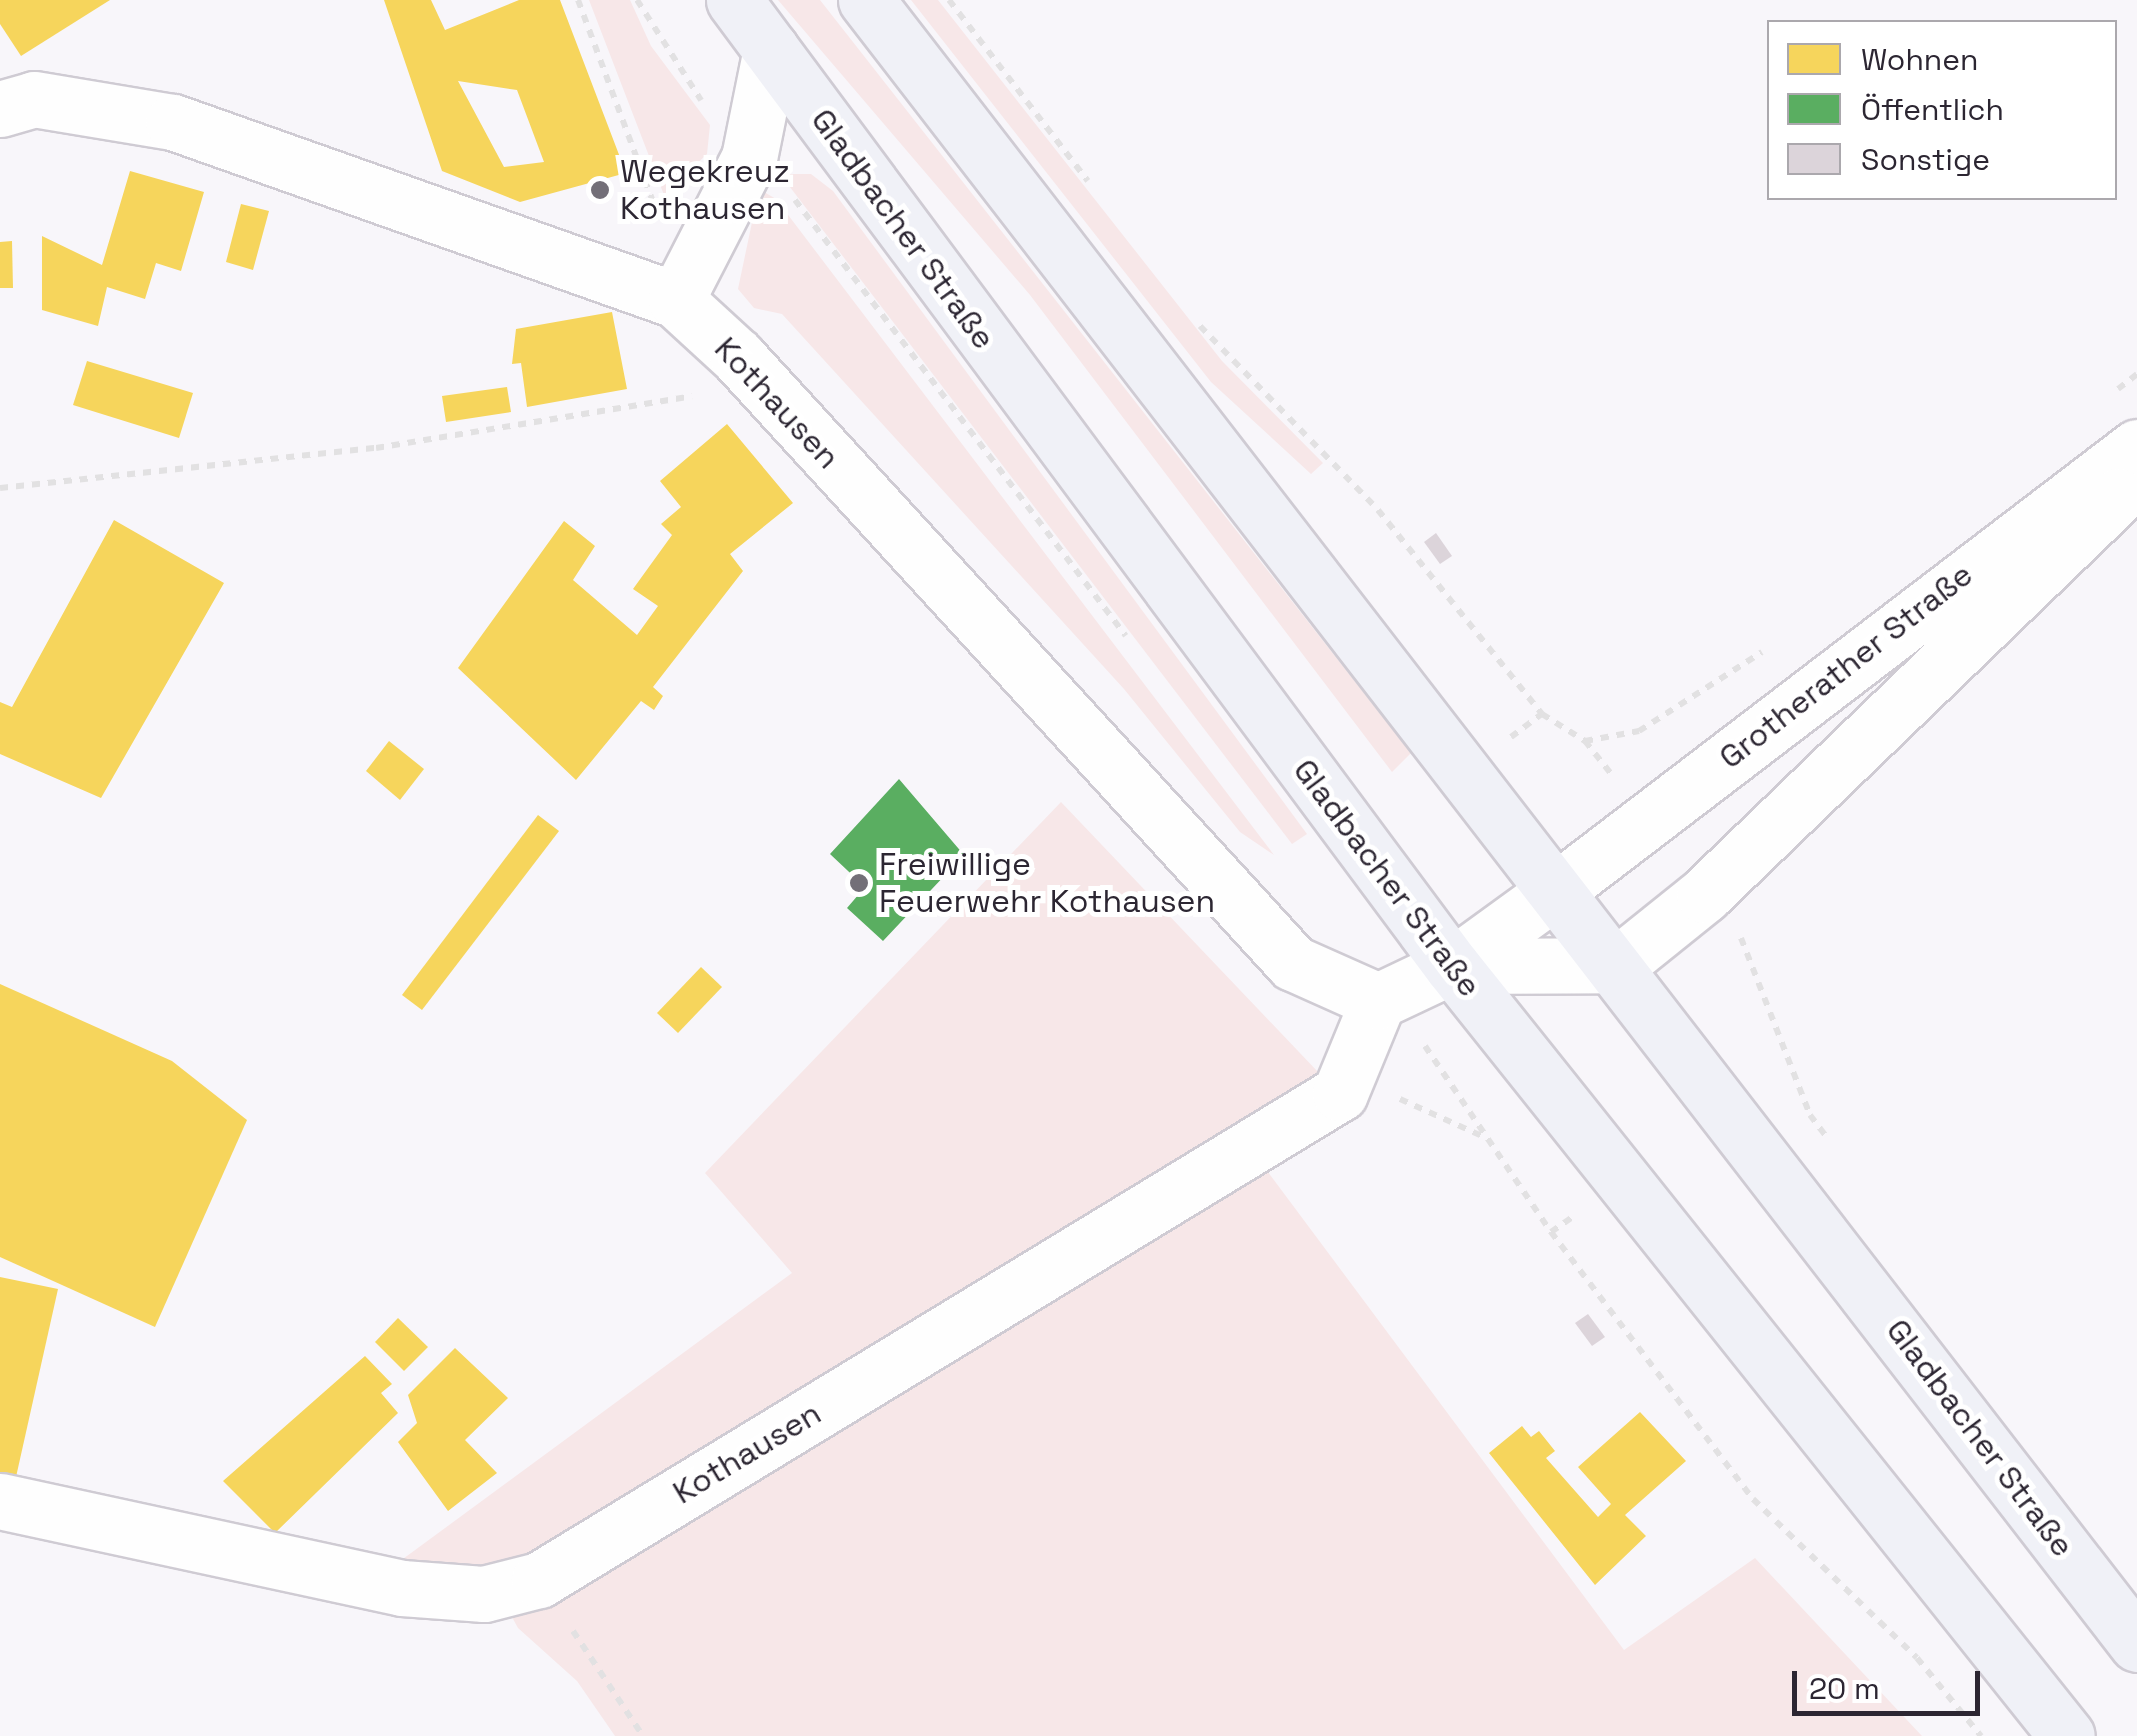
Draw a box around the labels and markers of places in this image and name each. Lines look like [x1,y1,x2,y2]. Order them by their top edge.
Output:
place label: Wegekreuz Kothausen [620,153,790,228]
marker: Wegekreuz Kothausen [589,179,611,201]
place label: Freiwillige Feuerwehr Kothausen [879,846,1215,921]
marker: Freiwillige Feuerwehr Kothausen [848,872,870,894]

